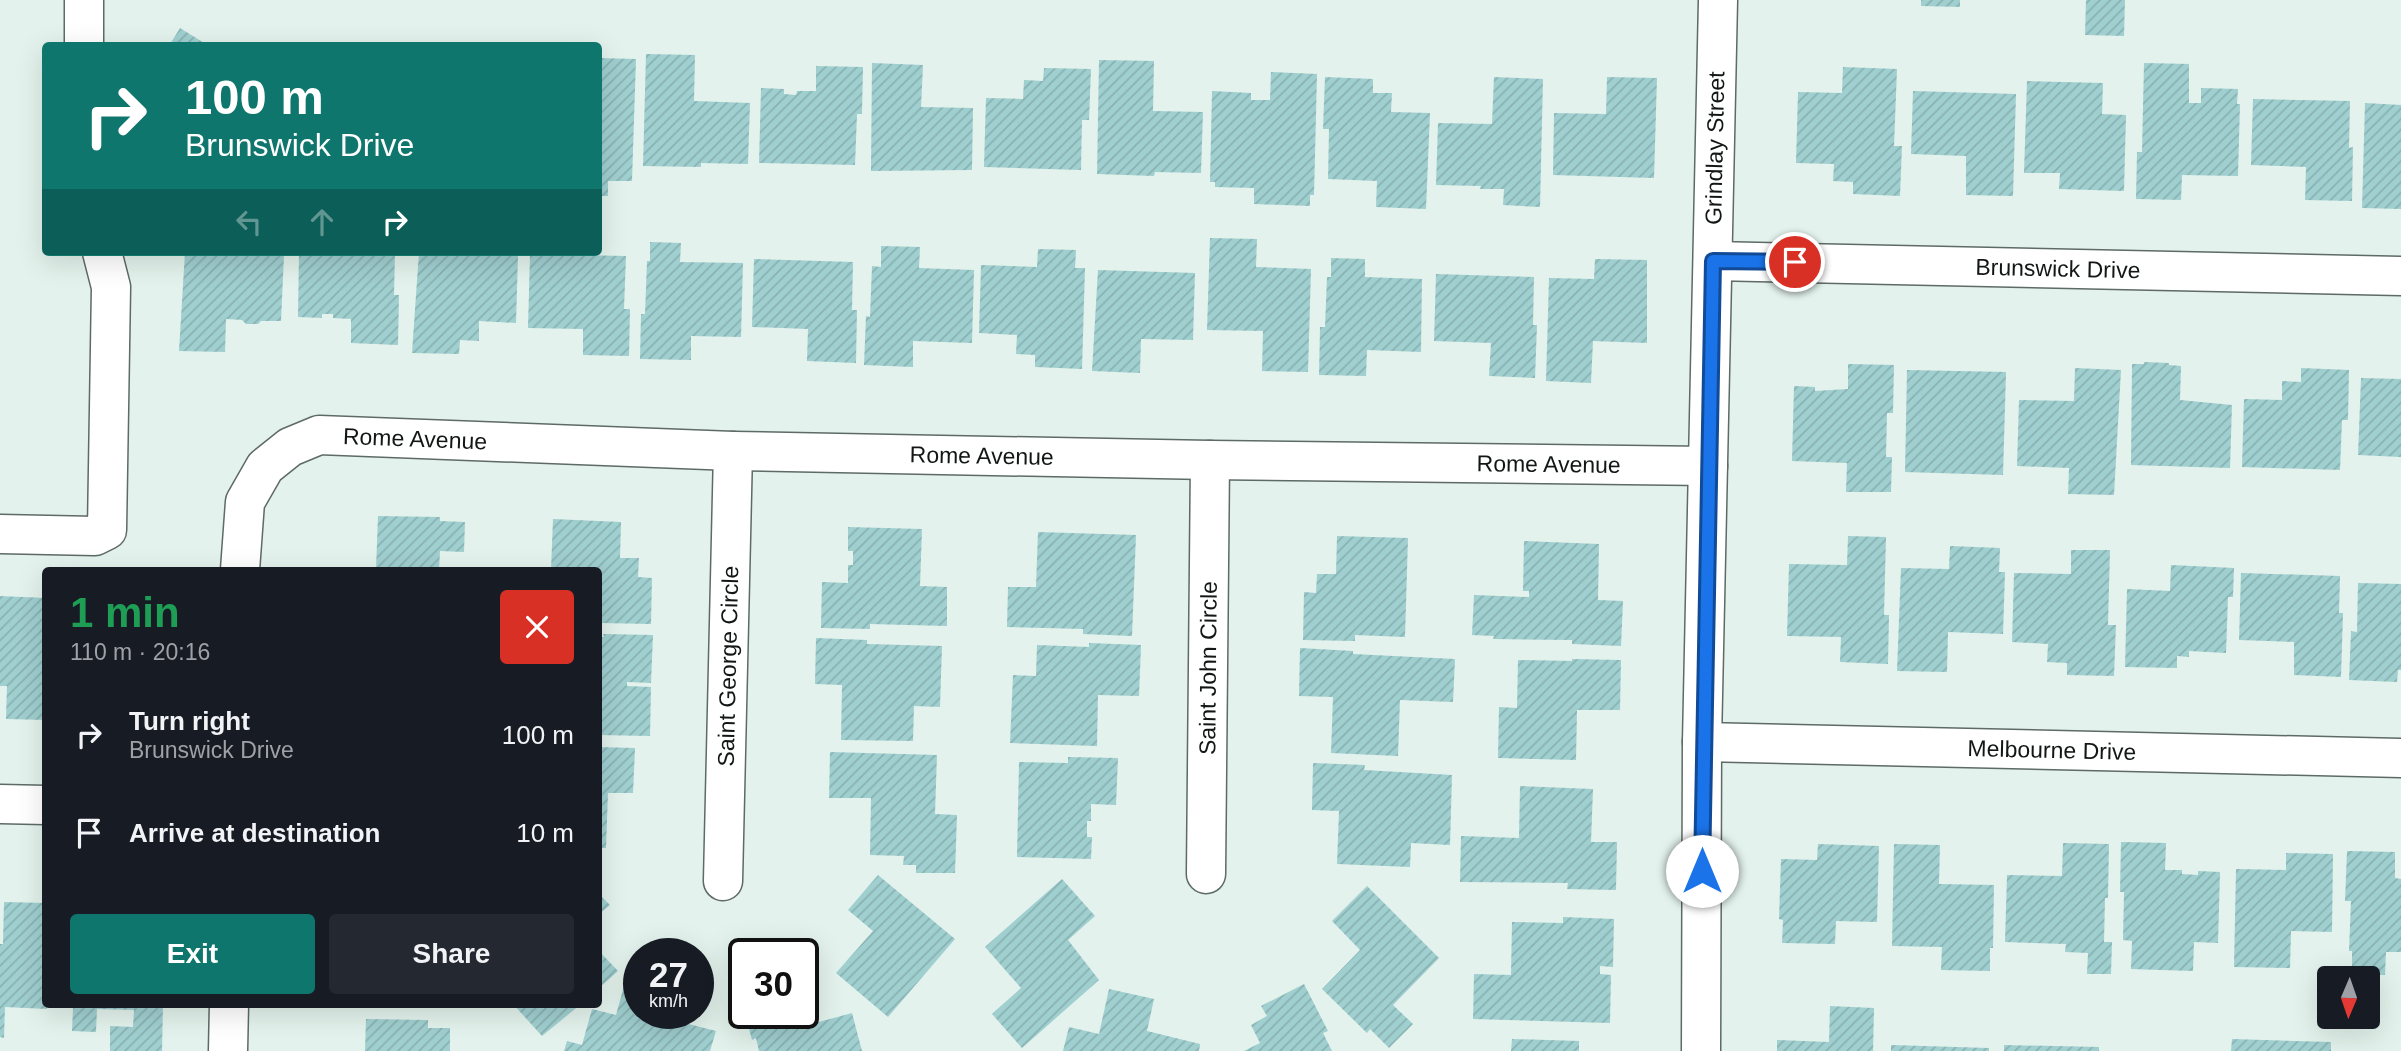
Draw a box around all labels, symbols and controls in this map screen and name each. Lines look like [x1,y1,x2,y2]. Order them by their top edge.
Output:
icon: right [70,70,161,161]
text: 100 m [185,70,324,124]
street label: Grindlay Street [1700,71,1729,225]
text: Brunswick Drive [185,127,414,163]
icon: left [230,203,268,241]
icon: ahead [303,203,341,241]
icon: right [376,203,414,241]
pin [1765,232,1825,292]
icon: arrive [1776,243,1814,281]
street label: Brunswick Drive [1975,254,2141,283]
street label: Rome Avenue [343,423,488,454]
street label: Rome Avenue [909,441,1054,470]
street label: Rome Avenue [1476,450,1621,478]
street label: Saint George Circle [713,565,743,767]
street label: Saint John Circle [1194,581,1222,755]
text: 1 min [70,589,180,636]
button: close [500,590,574,664]
text: 110 m · 20:16 [70,639,210,665]
text: Turn right [129,706,250,736]
icon: right [70,716,108,754]
text: 100 m [502,720,574,750]
street label: Melbourne Drive [1967,735,2137,765]
text: Brunswick Drive [129,737,294,763]
icon: arrive [70,814,108,852]
text: Arrive at destination [129,818,380,848]
text: 10 m [516,818,574,848]
position arrow [1665,834,1739,908]
button: Exit [70,914,315,994]
button: Share [329,914,574,994]
speed limit sign: 30 [728,938,819,1029]
text: 27 [649,955,688,994]
north arrow [2317,966,2380,1029]
map controls [2317,966,2380,1029]
text: km/h [649,991,688,1011]

